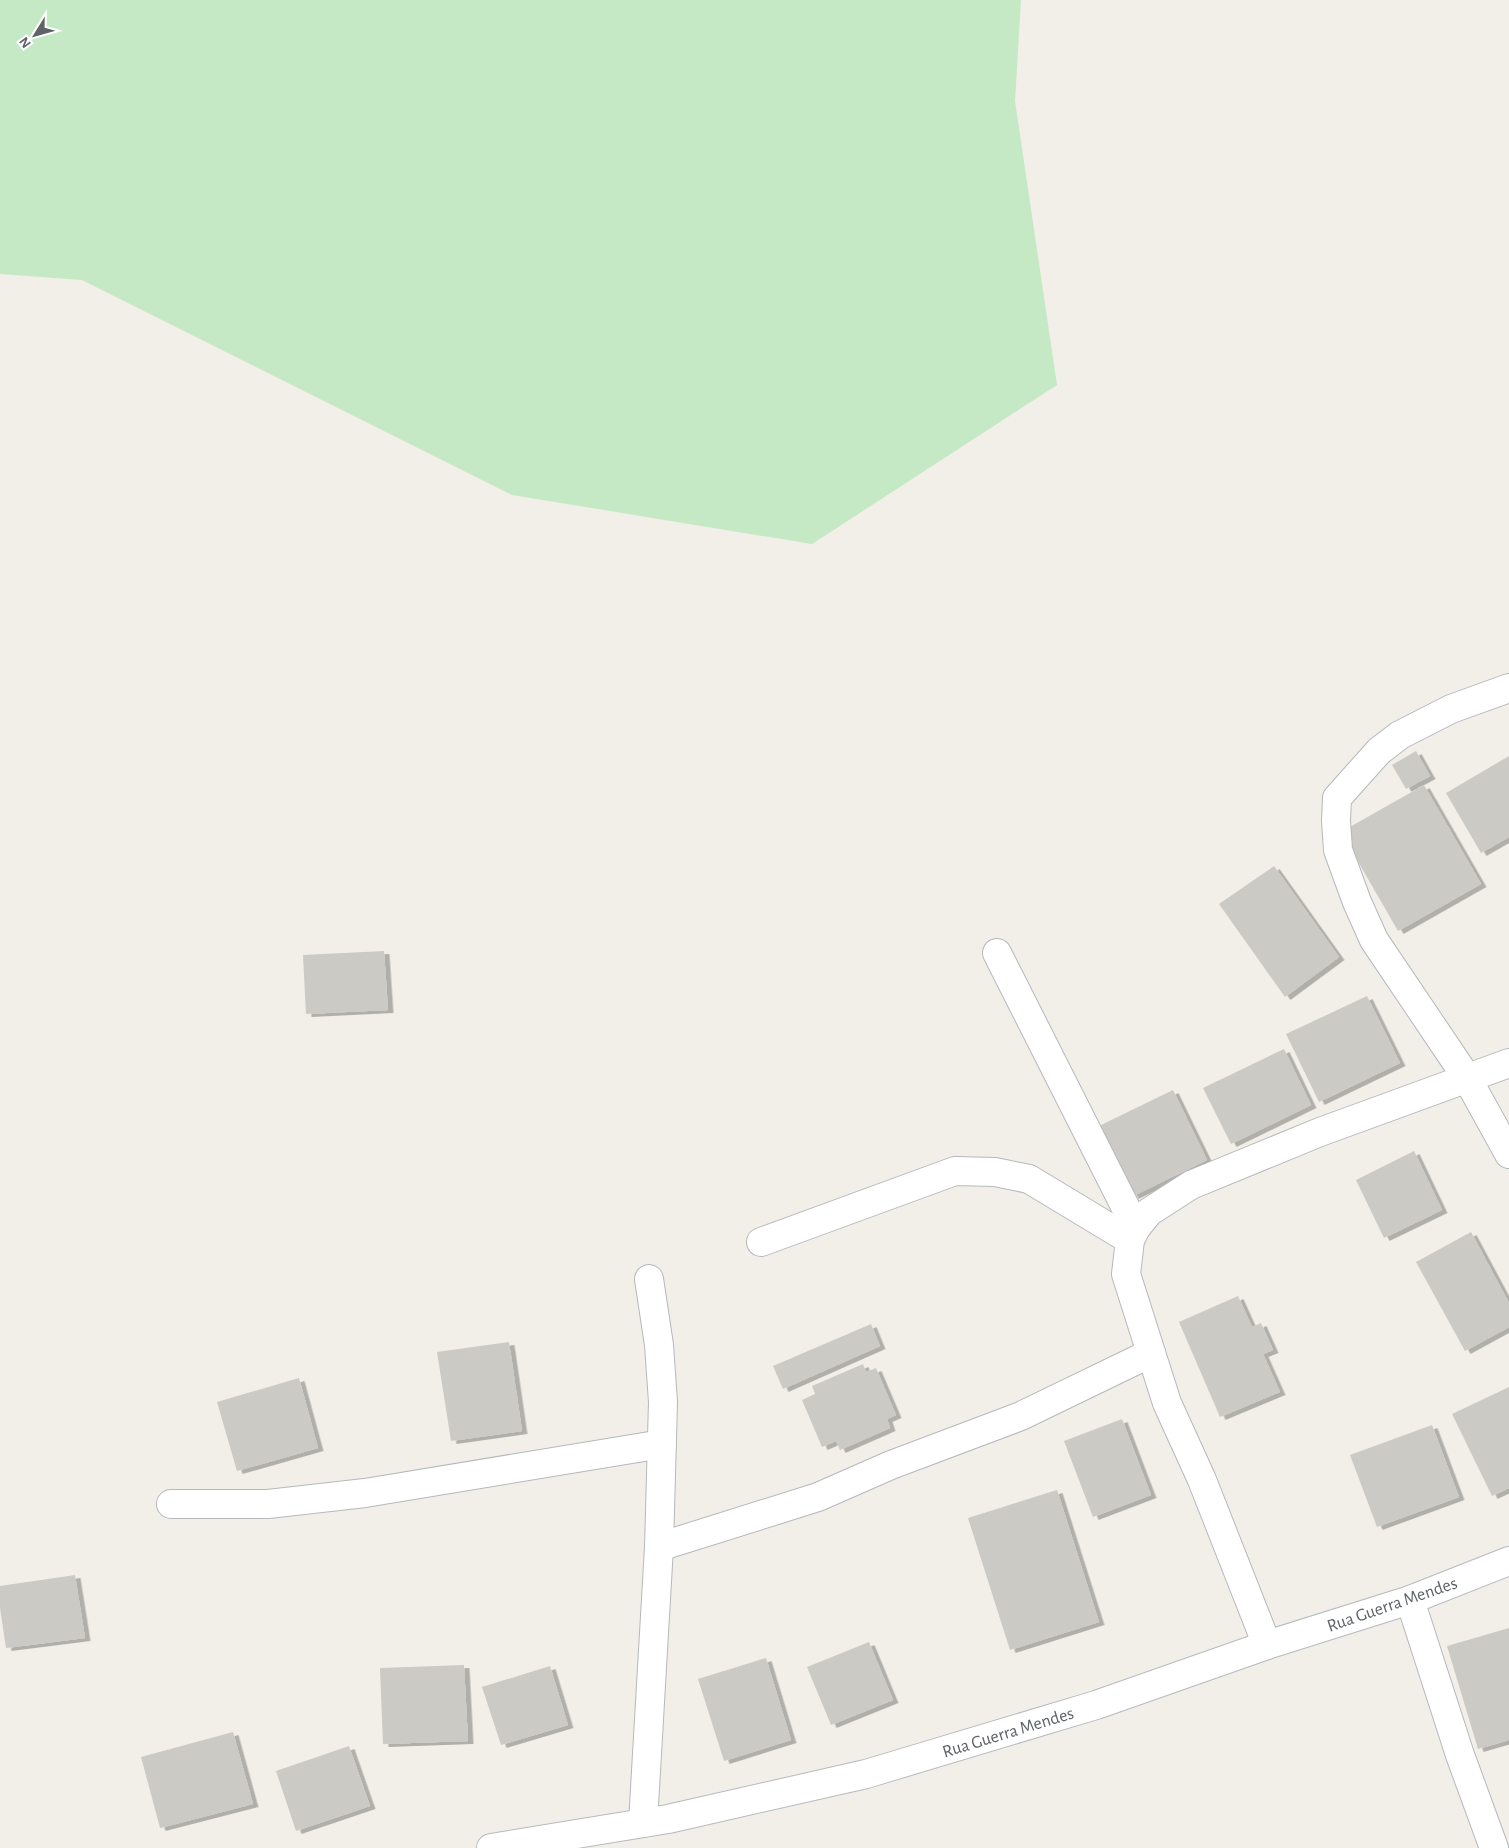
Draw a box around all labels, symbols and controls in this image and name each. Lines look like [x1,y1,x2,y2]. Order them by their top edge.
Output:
north arrow [10,10,60,60]
text: N [17,34,34,50]
street label: Rua Guerra Mendes [1325,1574,1460,1636]
street label: Rua Guerra Mendes [940,1704,1076,1762]

